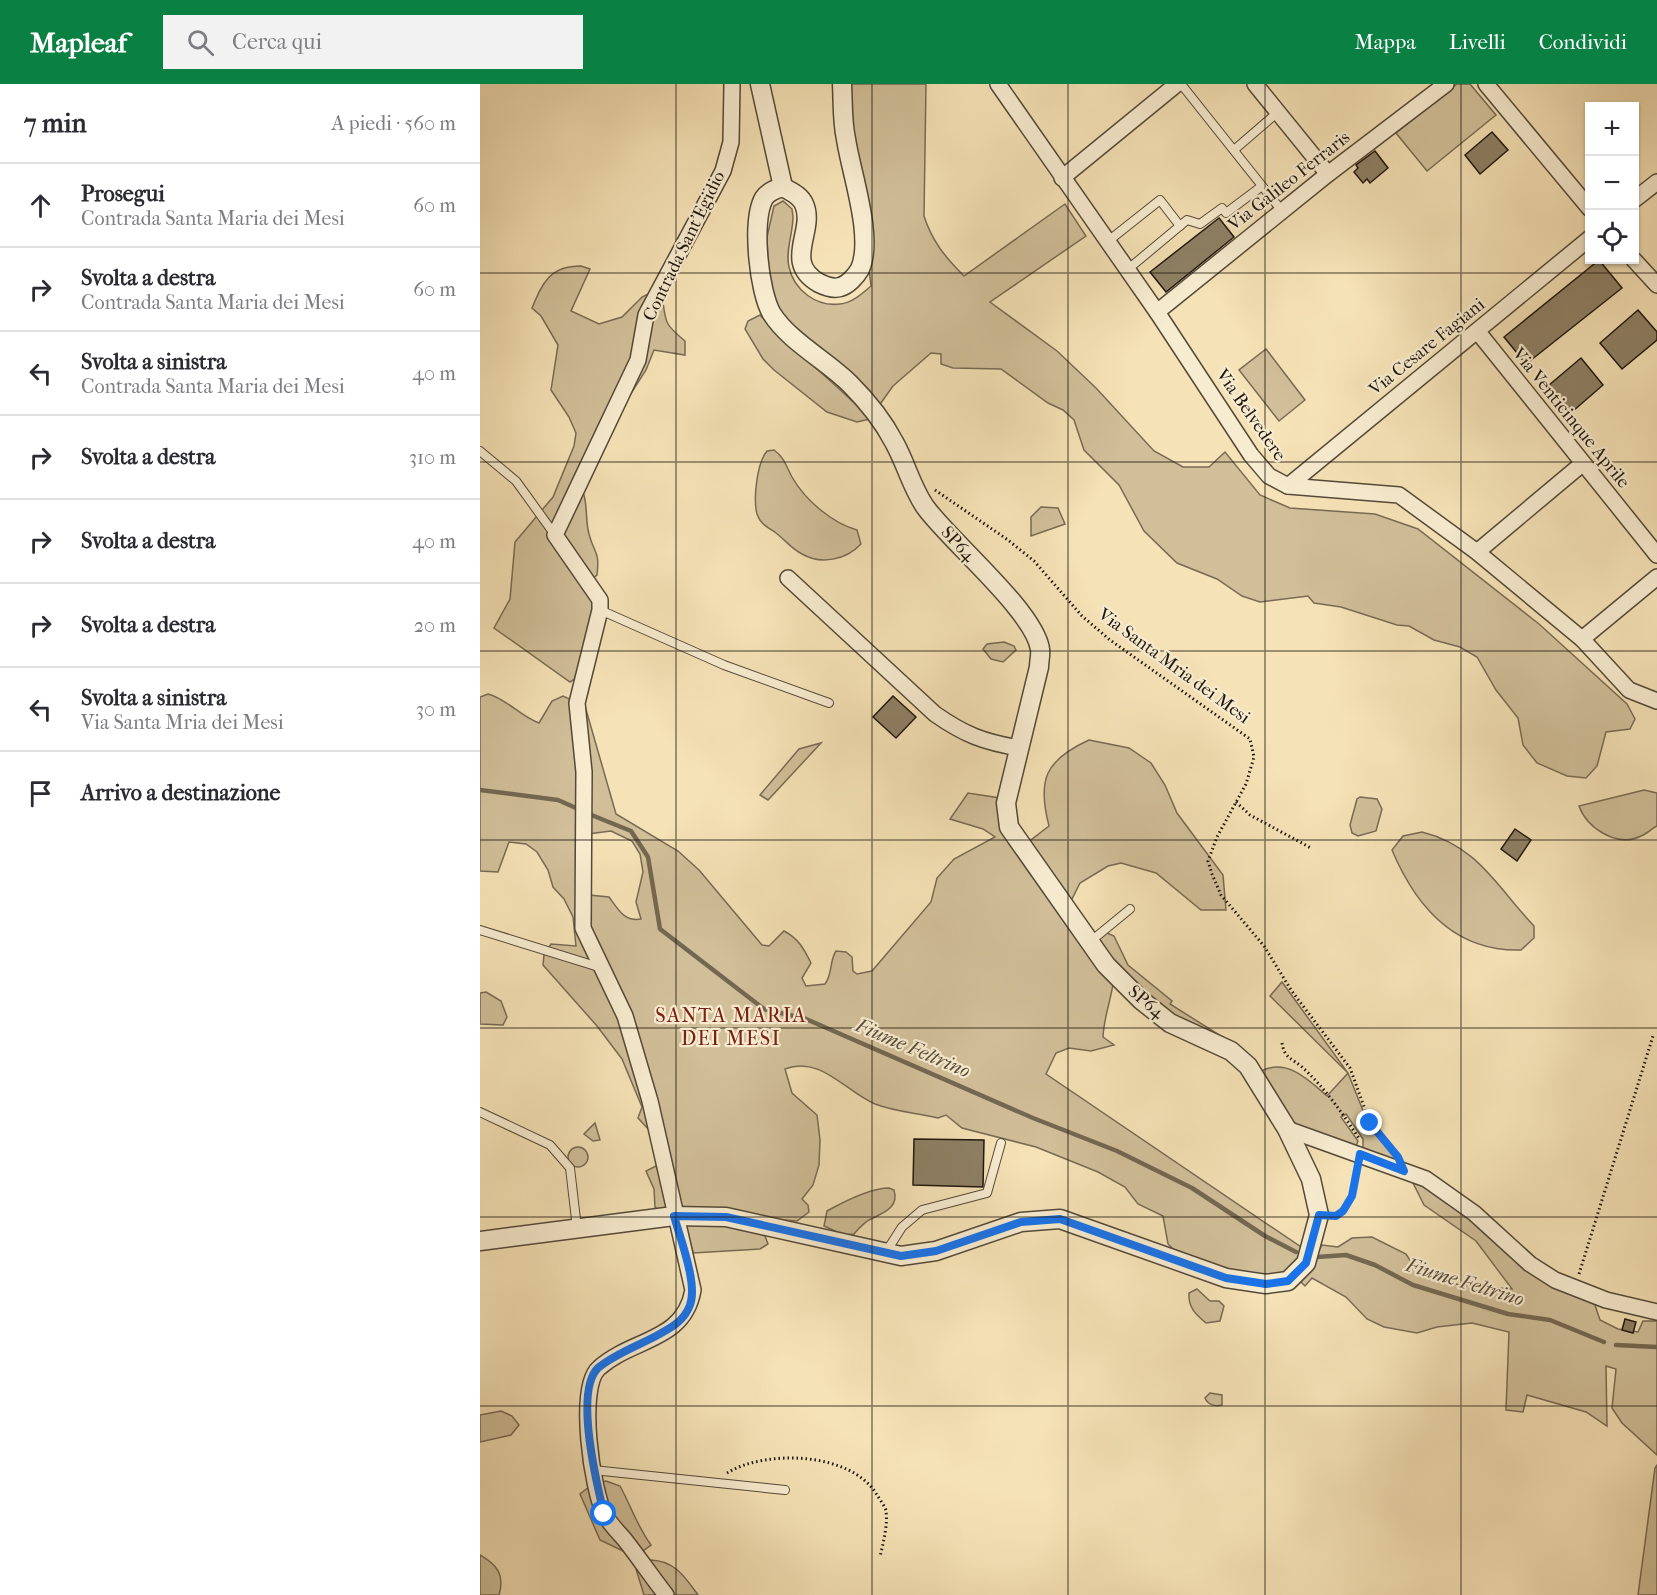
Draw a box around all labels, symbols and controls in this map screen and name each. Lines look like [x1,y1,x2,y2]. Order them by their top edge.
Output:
search box [163,15,583,69]
text: Mapleaf [30,26,127,59]
icon: search [184,26,217,59]
text: Cerca qui [232,29,322,55]
text: Mappa [1355,30,1416,54]
text: Livelli [1449,30,1506,54]
text: Condividi [1539,30,1627,54]
map controls [1585,102,1639,264]
button: + [1585,102,1639,156]
text: 7 min [24,108,87,139]
text: A piedi · 560 m [331,112,456,135]
street label: Via Galileo Ferraris [1223,127,1354,236]
button: − [1585,156,1639,210]
street label: Contrada Sant'Egidio [639,168,729,324]
text: Prosegui [81,181,165,207]
icon: ahead [24,189,57,222]
text: 60 m [413,194,456,217]
text: Contrada Santa Maria dei Mesi [81,207,345,230]
button: locate [1585,210,1639,264]
text: Svolta a destra [81,265,215,291]
icon: right [24,273,57,306]
text: 60 m [413,278,456,301]
text: Contrada Santa Maria dei Mesi [81,291,345,314]
street label: Via Cesare Fagiani [1364,294,1489,401]
street label: Via Venticinque Aprile [1507,343,1634,493]
text: Svolta a sinistra [81,349,226,375]
icon: left [24,357,57,390]
text: 40 m [412,362,456,385]
street label: Via Belvedere [1211,364,1290,465]
text: Contrada Santa Maria dei Mesi [81,375,345,398]
icon: right [24,441,57,474]
text: Svolta a destra [81,444,215,470]
text: 310 m [409,446,456,469]
street label: SP64 [937,522,980,566]
icon: right [24,525,57,558]
text: Svolta a destra [81,528,215,554]
text: 40 m [412,530,456,553]
street label: Via Santa Mria dei Mesi [1093,603,1254,728]
icon: right [24,609,57,642]
text: Svolta a destra [81,612,215,638]
text: 20 m [414,614,456,637]
text: Svolta a sinistra [81,685,226,711]
icon: left [24,693,57,726]
text: 30 m [416,698,456,721]
text: Via Santa Mria dei Mesi [81,711,284,734]
icon: arrive [24,777,57,810]
text: Arrivo a destinazione [81,780,280,806]
street label: SP64 [1124,981,1168,1023]
district label: SANTA MARIA DEI MESI [655,1004,807,1050]
water label: Fiume Feltrino [851,1013,974,1082]
route end [1356,1109,1382,1135]
water label: Fiume Feltrino [1402,1253,1527,1311]
route start [590,1500,616,1526]

